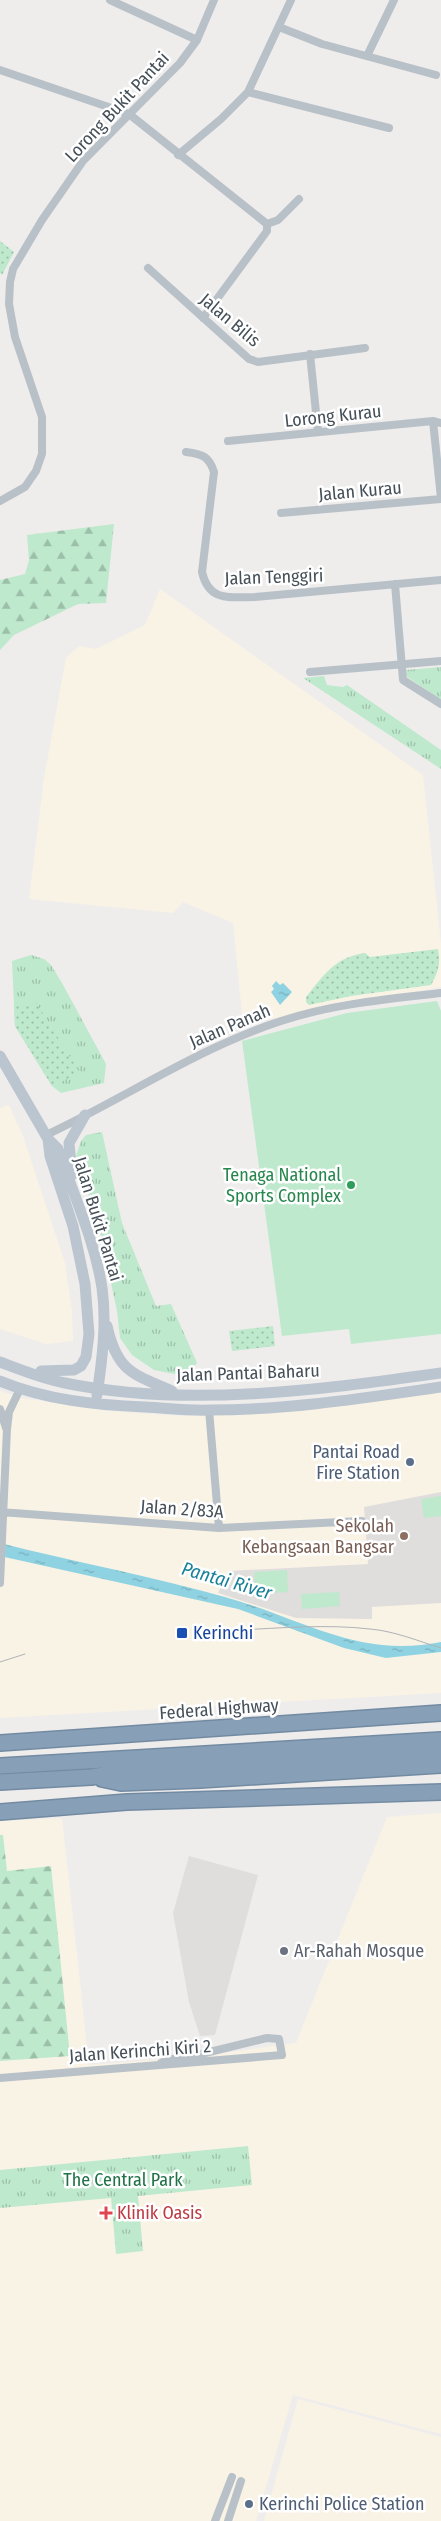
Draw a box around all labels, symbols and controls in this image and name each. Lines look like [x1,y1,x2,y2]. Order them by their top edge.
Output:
street label: Lorong Bukit Pantai [60,47,174,167]
street label: Jalan Bilis [195,288,265,352]
street label: Lorong Kurau [284,400,382,432]
street label: Jalan Kurau [317,476,403,506]
street label: Jalan Tenggiri [224,564,324,590]
street label: Jalan Panah [186,999,274,1053]
street label: Jalan Bukit Pantai [69,1154,127,1284]
place label: Tenaga National Sports Complex [223,1164,341,1207]
marker: Tenaga National Sports Complex [345,1179,357,1191]
street label: Jalan Pantai Baharu [176,1360,320,1386]
place label: Pantai Road Fire Station [313,1441,400,1484]
marker: Pantai Road Fire Station [404,1456,416,1468]
street label: Jalan 2/83A [140,1495,225,1523]
place label: Sekolah Kebangsaan Bangsar [242,1515,395,1558]
marker: Sekolah Kebangsaan Bangsar [398,1530,410,1542]
water label: Pantai River [179,1557,276,1605]
place label: Kerinchi [193,1622,253,1644]
marker: Kerinchi [175,1626,189,1640]
street label: Federal Highway [159,1694,279,1724]
place label: Ar-Rahah Mosque [294,1940,424,1962]
marker: Ar-Rahah Mosque [278,1945,290,1957]
street label: Jalan Kerinchi Kiri 2 [68,2035,212,2067]
park label: The Central Park [63,2169,183,2191]
place label: Klinik Oasis [117,2202,202,2224]
marker: Klinik Oasis [99,2206,113,2220]
place label: Kerinchi Police Station [259,2493,424,2515]
marker: Kerinchi Police Station [243,2498,255,2510]

